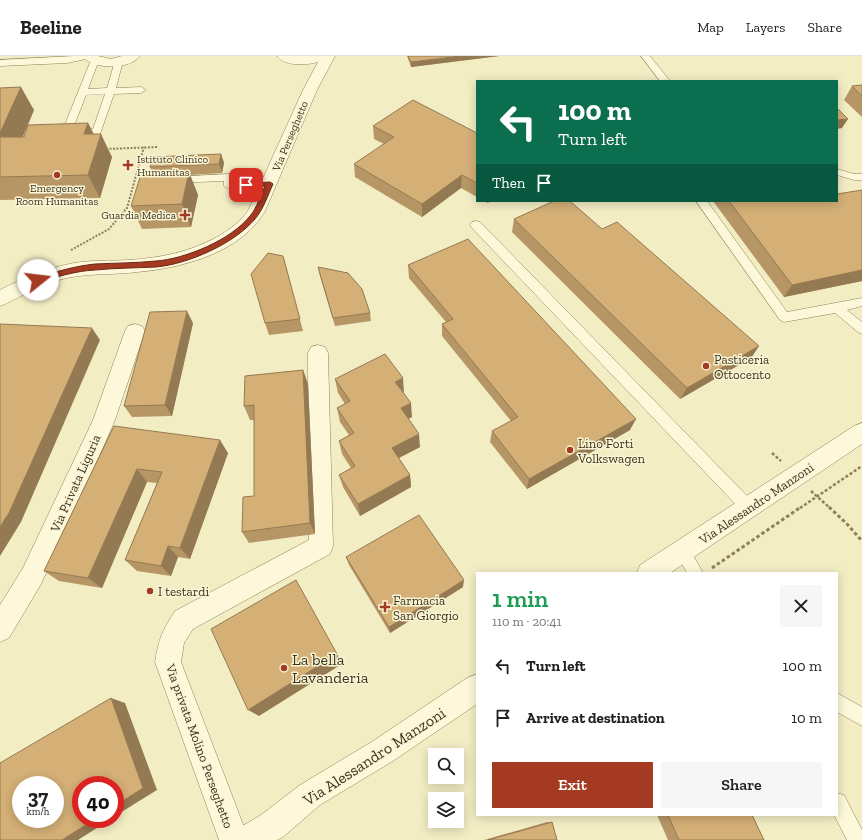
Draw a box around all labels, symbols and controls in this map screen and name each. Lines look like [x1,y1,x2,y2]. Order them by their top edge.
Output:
text: Beeline [20,16,82,39]
text: Map [697,19,724,36]
text: Layers [746,19,785,36]
text: Share [807,19,842,36]
text: 100 m [558,94,631,127]
icon: left [492,96,544,148]
street label: Via Perseghetto [269,99,311,174]
text: Turn left [558,128,627,150]
place label: Istituto Clinico Humanitas [137,153,208,179]
marker: Istituto Clinico Humanitas [122,159,134,171]
pin [229,168,263,202]
marker: Emergency Room Humanitas [52,170,62,180]
icon: arrive [533,172,555,194]
icon: arrive [235,174,257,196]
text: Then [492,174,525,192]
place label: Emergency Room Humanitas [16,182,98,208]
place label: Guardia Medica [101,209,177,222]
marker: Guardia Medica [179,209,191,221]
position arrow [17,259,59,301]
place label: Pasticeria Ottocento [714,352,771,382]
marker: Pasticeria Ottocento [701,361,711,371]
street label: Via Privata Liguria [47,432,104,535]
place label: Lino Forti Volkswagen [577,436,646,466]
marker: Lino Forti Volkswagen [565,445,575,455]
street label: Via Alessandro Manzoni [695,459,817,548]
place label: I testardi [158,584,209,599]
text: 1 min [492,584,548,613]
button: close [780,585,822,627]
marker: I testardi [145,586,155,596]
place label: Farmacia San Giorgio [393,593,459,623]
marker: Farmacia San Giorgio [380,602,390,612]
text: 110 m · 20:41 [492,614,562,629]
place label: La bella Lavanderia [292,650,369,687]
icon: left [492,655,514,677]
text: Turn left [526,657,586,675]
text: 100 m [783,657,822,675]
street label: Via privata Molino Perseghetto [162,661,236,831]
marker: La bella Lavanderia [279,663,289,673]
street label: Via Alessandro Manzoni [299,703,449,810]
icon: arrive [492,707,514,729]
text: Arrive at destination [526,709,665,727]
text: 10 m [791,709,822,727]
map controls [428,748,464,828]
button: search [428,748,464,784]
button: Exit [492,762,653,808]
button: Share [661,762,822,808]
speed limit sign: 40 [72,776,124,828]
text: 37 [28,785,48,809]
button: layers [428,792,464,828]
text: km/h [27,806,49,818]

